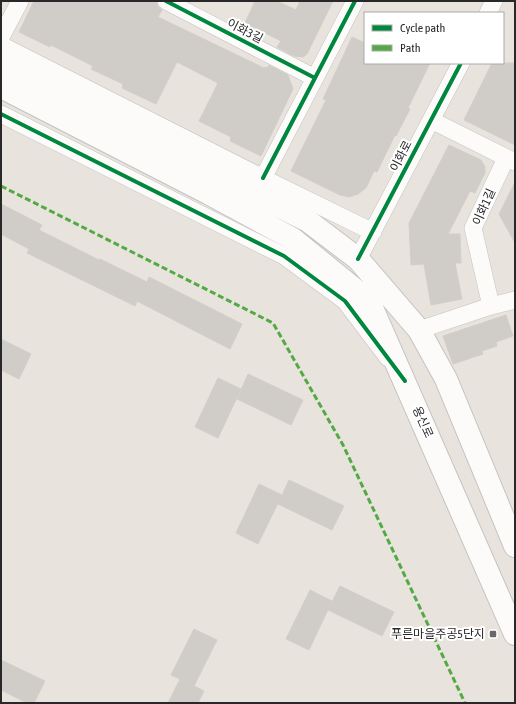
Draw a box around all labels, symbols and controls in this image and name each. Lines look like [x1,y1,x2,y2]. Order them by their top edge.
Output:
legend [364,12,504,64]
street label: 이화3길 [225,16,265,46]
text: Cycle path [400,21,445,35]
text: Path [400,41,421,55]
street label: 이화로 [387,138,415,174]
street label: 이화1길 [470,186,498,228]
street label: 용신로 [410,404,436,440]
place label: 푸른마을주공5단지 [391,627,485,641]
marker: 푸른마을주공5단지 [488,629,498,639]

